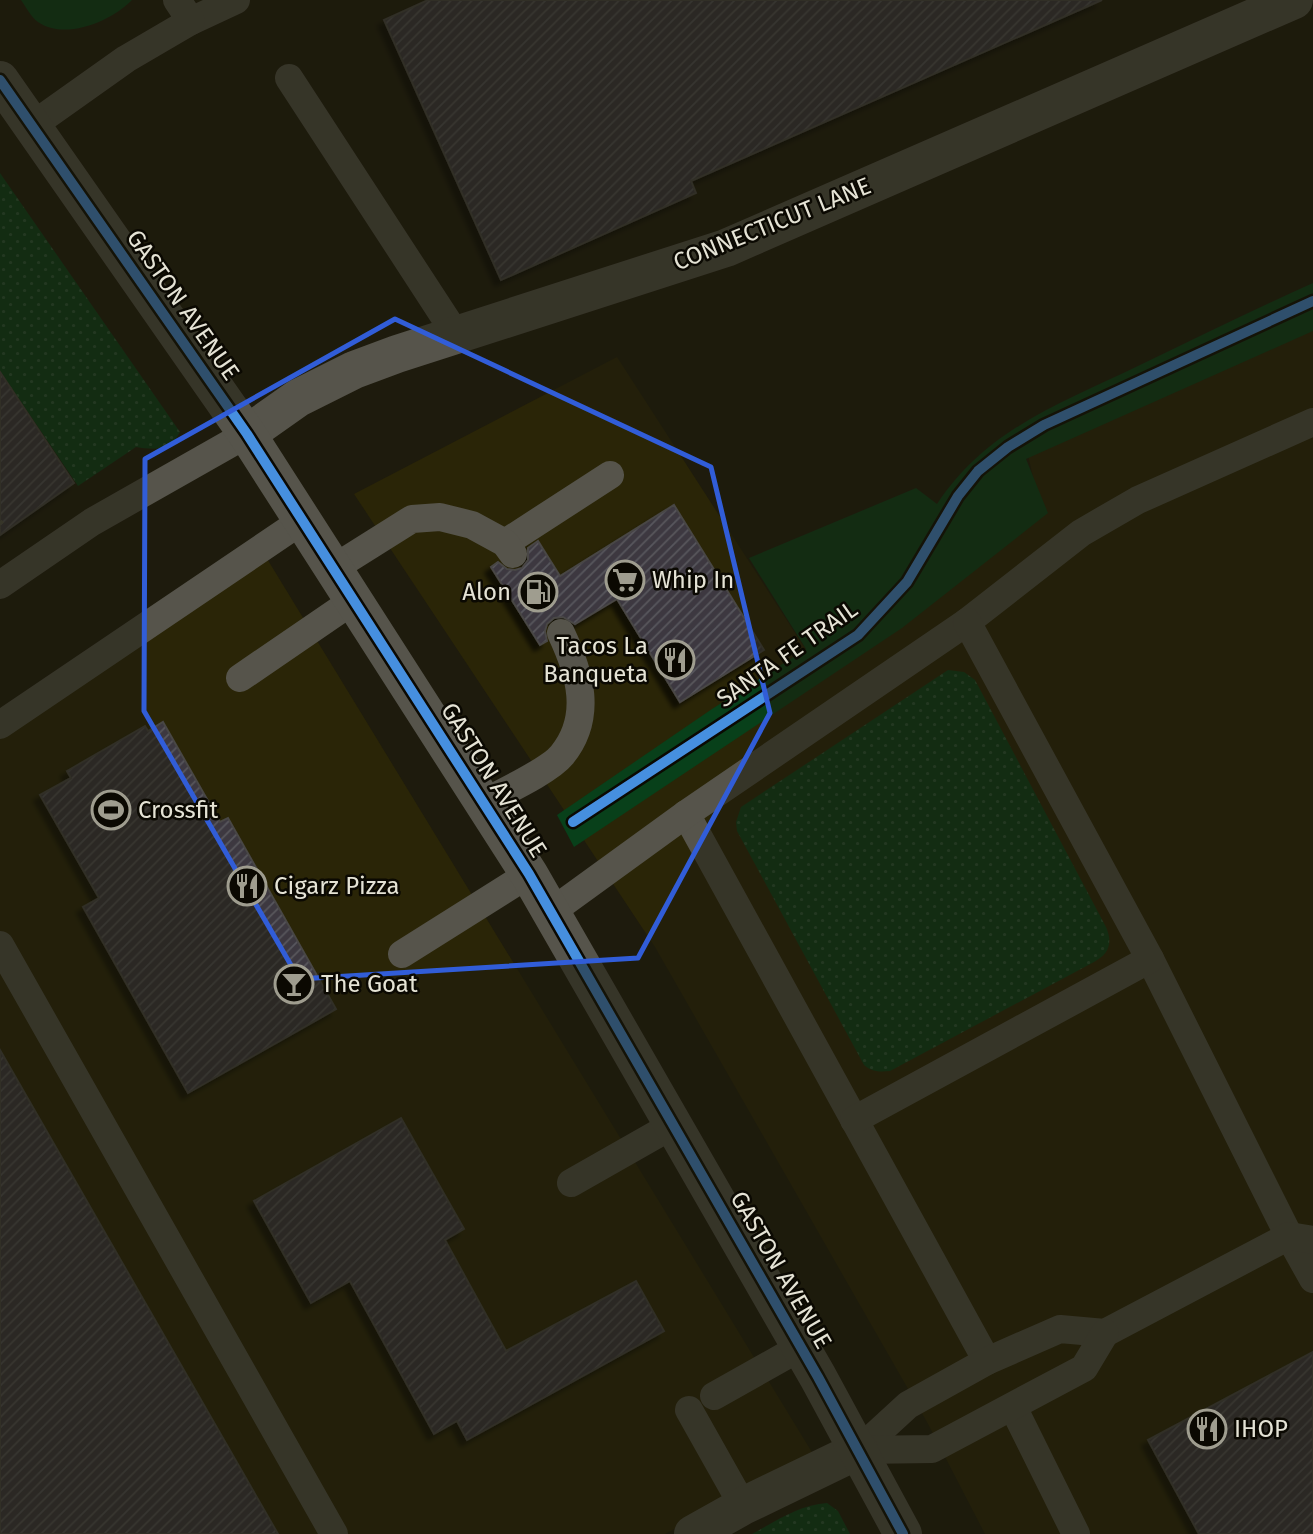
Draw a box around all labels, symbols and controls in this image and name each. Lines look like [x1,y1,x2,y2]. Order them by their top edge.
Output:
street label: CONNECTICUT LANE [669,172,875,276]
street label: GASTON AVENUE [121,224,245,386]
supermarket icon: Whip In [604,559,646,601]
place label: Whip In [652,566,734,594]
fuel station icon: Alon [517,571,559,613]
place label: Alon [462,578,511,606]
street label: SANTA FE TRAIL [711,595,863,713]
place label: Tacos La Banqueta [543,632,648,688]
restaurant icon: Tacos La Banqueta [654,639,696,681]
street label: GASTON AVENUE [435,697,553,863]
sports icon: Crossfit [90,789,132,831]
place label: Crossfit [138,796,219,824]
restaurant icon: Cigarz Pizza [226,865,268,907]
place label: Cigarz Pizza [274,872,400,900]
bar icon: The Goat [273,963,315,1005]
place label: The Goat [321,970,418,998]
street label: GASTON AVENUE [725,1186,837,1354]
restaurant icon: IHOP [1186,1408,1228,1450]
place label: IHOP [1234,1415,1288,1443]

